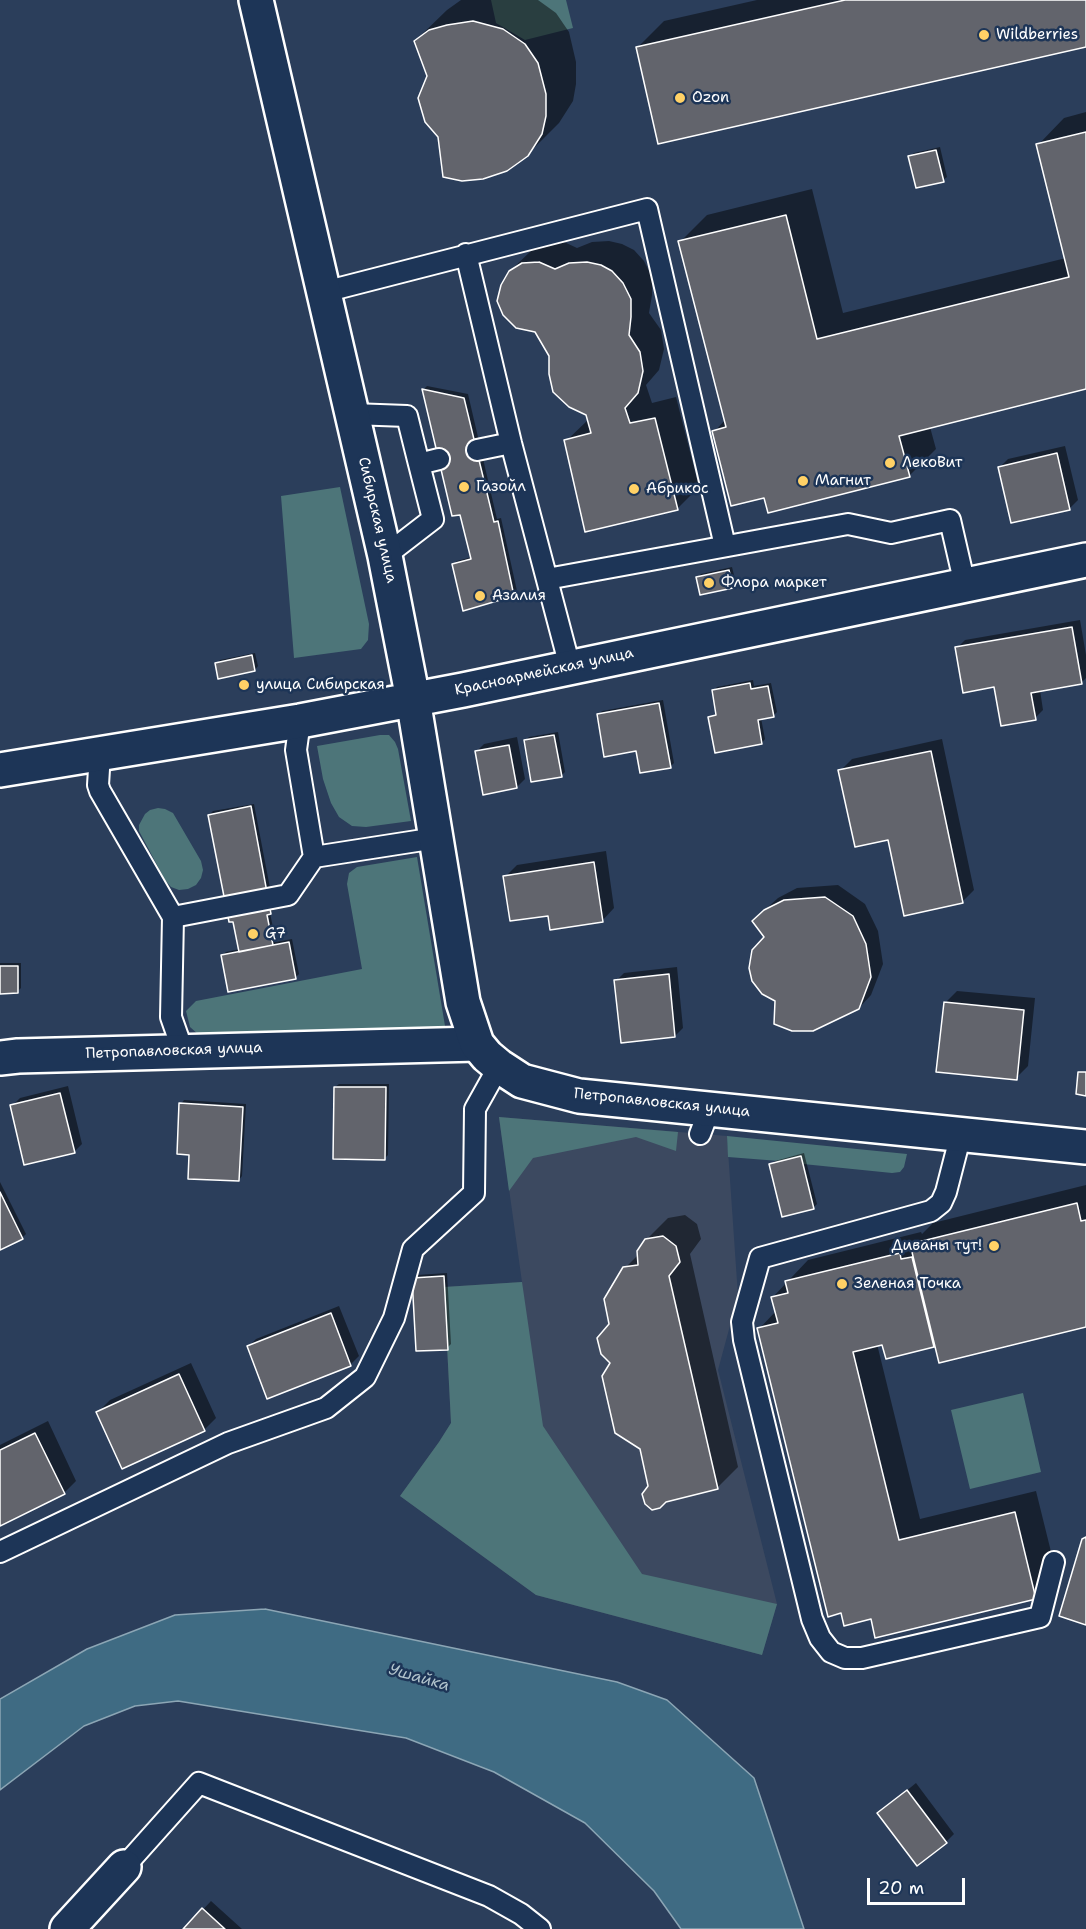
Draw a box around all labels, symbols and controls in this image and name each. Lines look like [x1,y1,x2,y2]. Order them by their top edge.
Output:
place label: Wildberries [996,26,1078,44]
marker: Wildberries [977,28,991,42]
place label: Ozon [692,89,729,107]
marker: Ozon [673,91,687,105]
place label: ЛекоВит [902,454,962,472]
street label: Сибирская улица [354,455,400,585]
marker: ЛекоВит [883,456,897,470]
place label: Магнит [815,472,871,490]
marker: Магнит [796,474,810,488]
place label: Газойл [476,478,526,496]
marker: Газойл [457,480,471,494]
place label: Абрикос [646,480,709,498]
marker: Абрикос [627,482,641,496]
place label: Флора маркет [721,574,827,592]
marker: Флора маркет [702,576,716,590]
place label: Азалия [492,587,546,605]
marker: Азалия [473,589,487,603]
street label: Красноармейская улица [453,644,635,700]
place label: улица Сибирская [256,676,385,694]
marker: улица Сибирская [237,678,251,692]
place label: G7 [265,925,286,943]
marker: G7 [246,927,260,941]
street label: Петропавловская улица [85,1039,263,1063]
street label: Петропавловская улица [573,1085,751,1121]
place label: Диваны тут! [891,1237,982,1255]
marker: Диваны тут! [987,1239,1001,1253]
place label: Зеленая Точка [854,1275,961,1293]
marker: Зеленая Точка [835,1277,849,1291]
water label: Ушайка [386,1660,452,1696]
scale bar [870,1866,968,1904]
text: 20 m [878,1876,924,1900]

